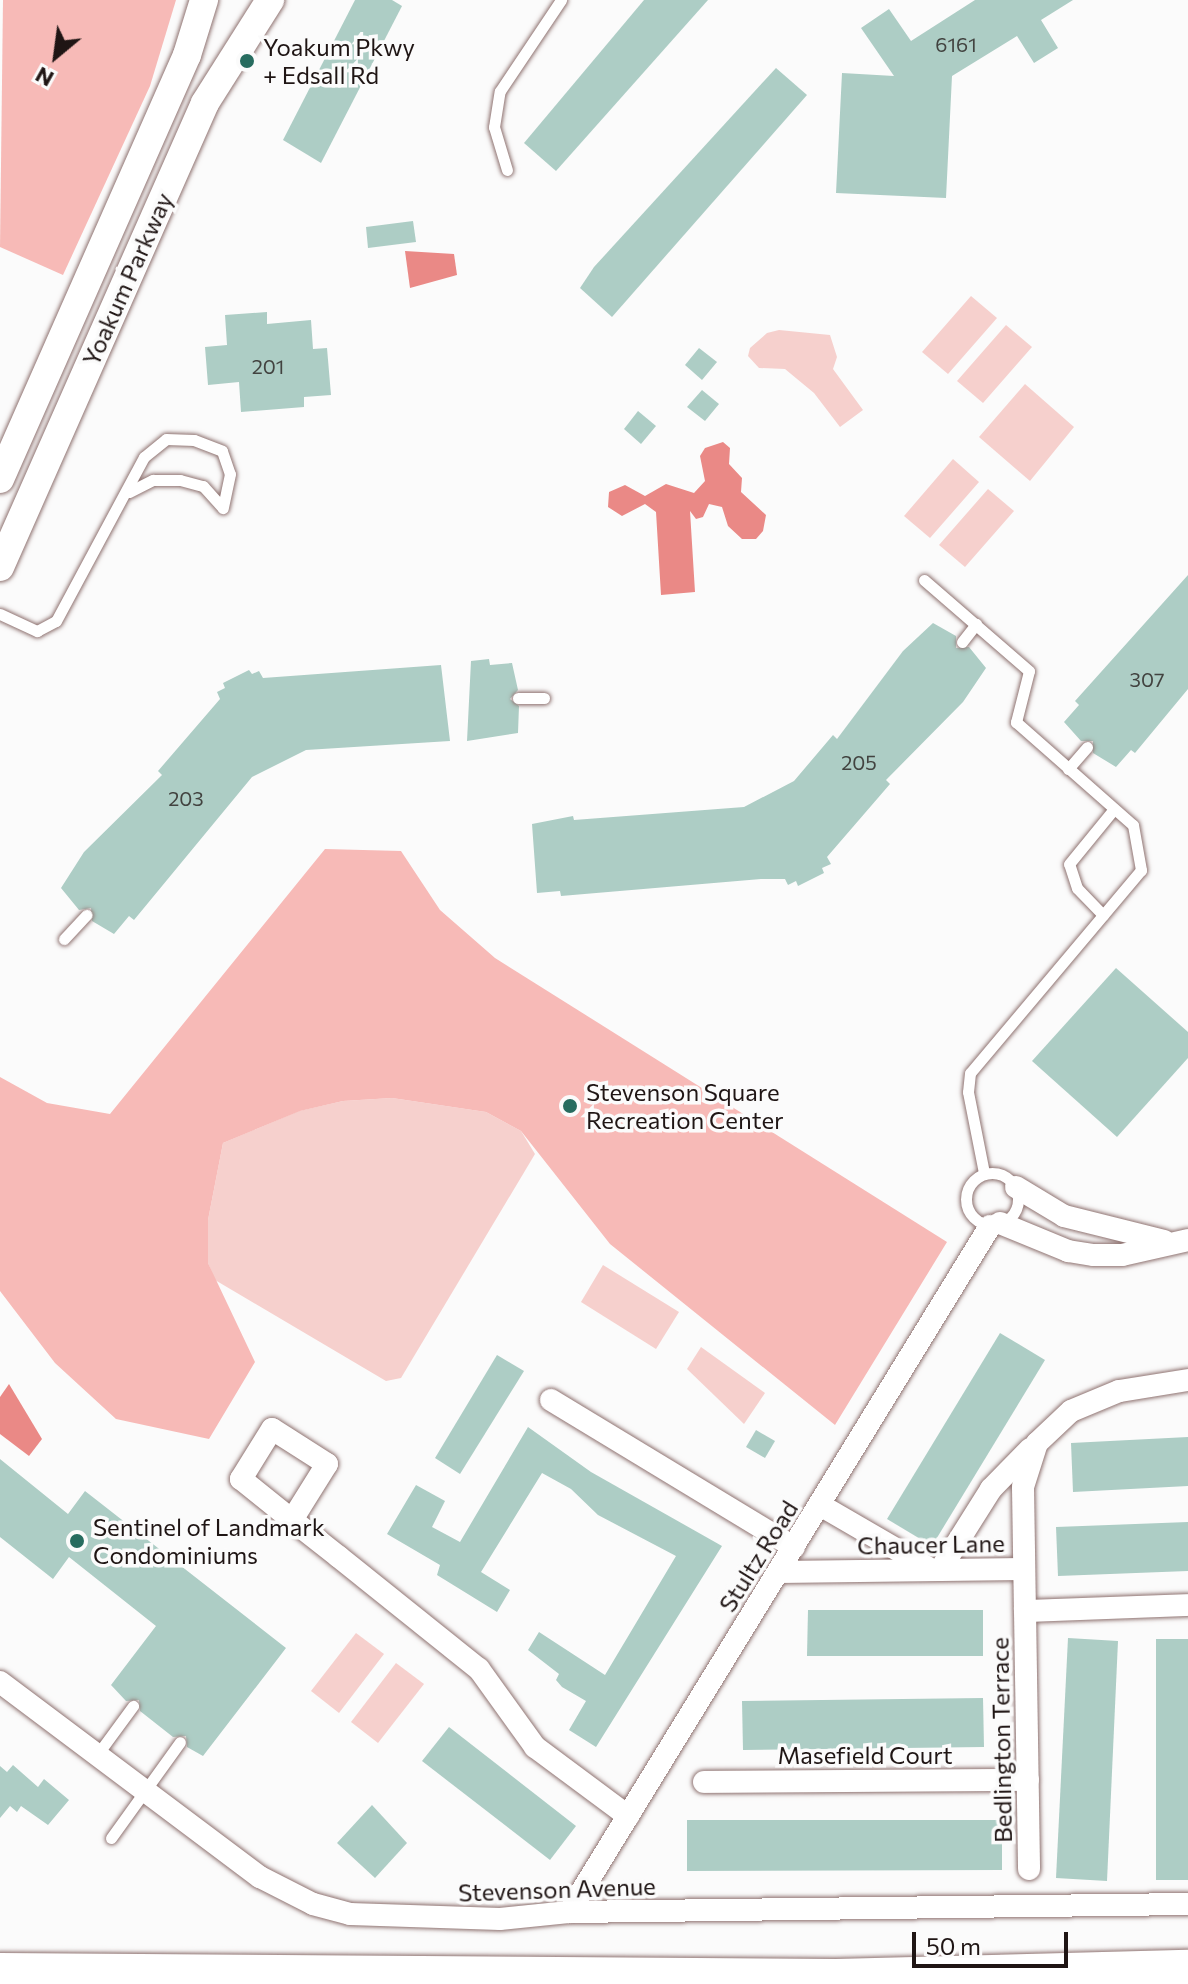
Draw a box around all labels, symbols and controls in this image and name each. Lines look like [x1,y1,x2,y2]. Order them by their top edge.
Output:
north arrow [16,16,96,96]
house number: 6161 [935,32,977,56]
place label: Yoakum Pkwy + Edsall Rd [263,33,415,89]
marker: Yoakum Pkwy + Edsall Rd [238,52,256,70]
text: N [30,62,58,93]
street label: Yoakum Parkway [76,188,178,370]
house number: 201 [252,354,284,378]
house number: 307 [1130,667,1164,691]
house number: 205 [841,750,877,774]
house number: 203 [168,786,204,810]
place label: Stevenson Square Recreation Center [586,1078,784,1134]
marker: Stevenson Square Recreation Center [561,1097,579,1115]
street label: Stultz Road [713,1495,803,1617]
place label: Sentinel of Landmark Condominiums [93,1513,325,1569]
street label: Chaucer Lane [857,1528,1005,1560]
marker: Sentinel of Landmark Condominiums [68,1532,86,1550]
street label: Bedlington Terrace [985,1637,1017,1843]
street label: Masefield Court [777,1741,953,1769]
street label: Stevenson Avenue [458,1871,656,1907]
scale bar [916,1916,1072,1966]
text: 50 m [926,1931,981,1960]

